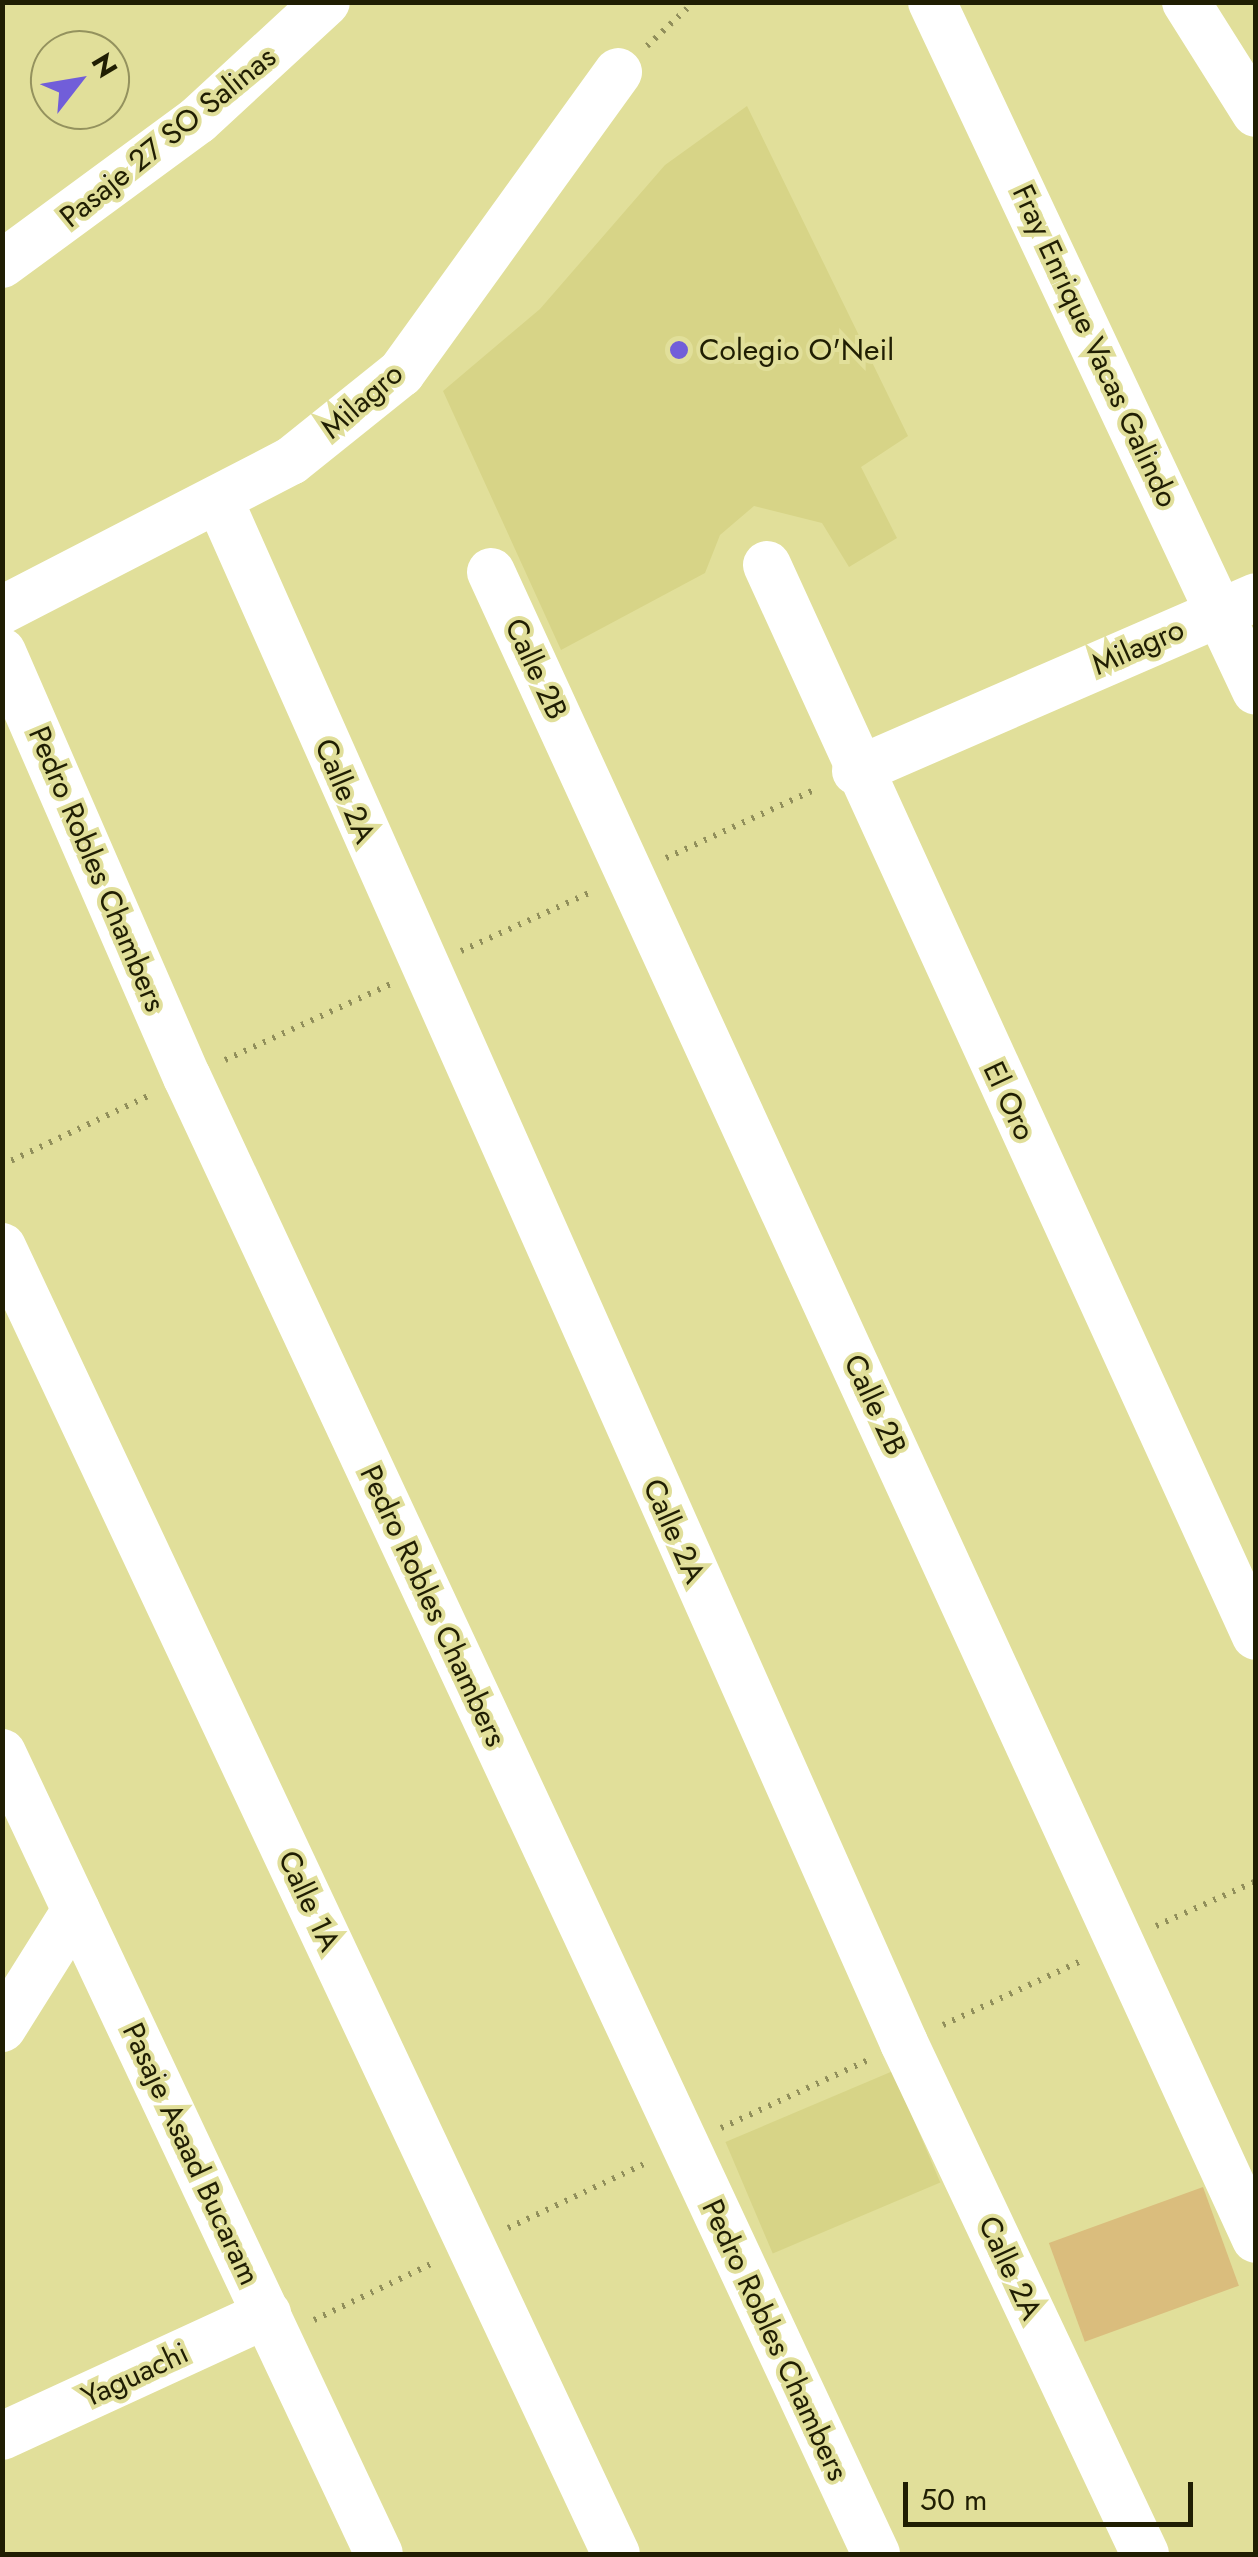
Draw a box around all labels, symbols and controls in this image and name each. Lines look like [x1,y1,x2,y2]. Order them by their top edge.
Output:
north arrow [30,30,130,130]
street label: Pasaje 27 SO Salinas [53,39,283,235]
text: N [81,45,128,85]
street label: Fray Enrique Vacas Galindo [1004,179,1186,513]
place label: Colegio O'Neil [699,332,894,368]
marker: Colegio O'Neil [668,339,690,361]
street label: Milagro [314,356,410,446]
street label: Milagro [1086,611,1190,683]
street label: Calle 2B [497,613,575,725]
street label: Pedro Robles Chambers [21,721,173,1017]
street label: Calle 2A [307,733,383,849]
street label: El Oro [975,1056,1043,1146]
street label: Calle 2B [836,1349,914,1461]
street label: Pedro Robles Chambers [352,1460,514,1752]
street label: Calle 2A [635,1473,713,1589]
street label: Calle 1A [270,1845,348,1957]
street label: Pasaje Asaad Bucaram [115,2017,267,2291]
street label: Pedro Robles Chambers [694,2194,856,2486]
street label: Calle 2A [970,2211,1050,2325]
street label: Yaguachi [76,2335,194,2415]
scale bar [908,2462,1198,2524]
text: 50 m [920,2478,987,2521]

